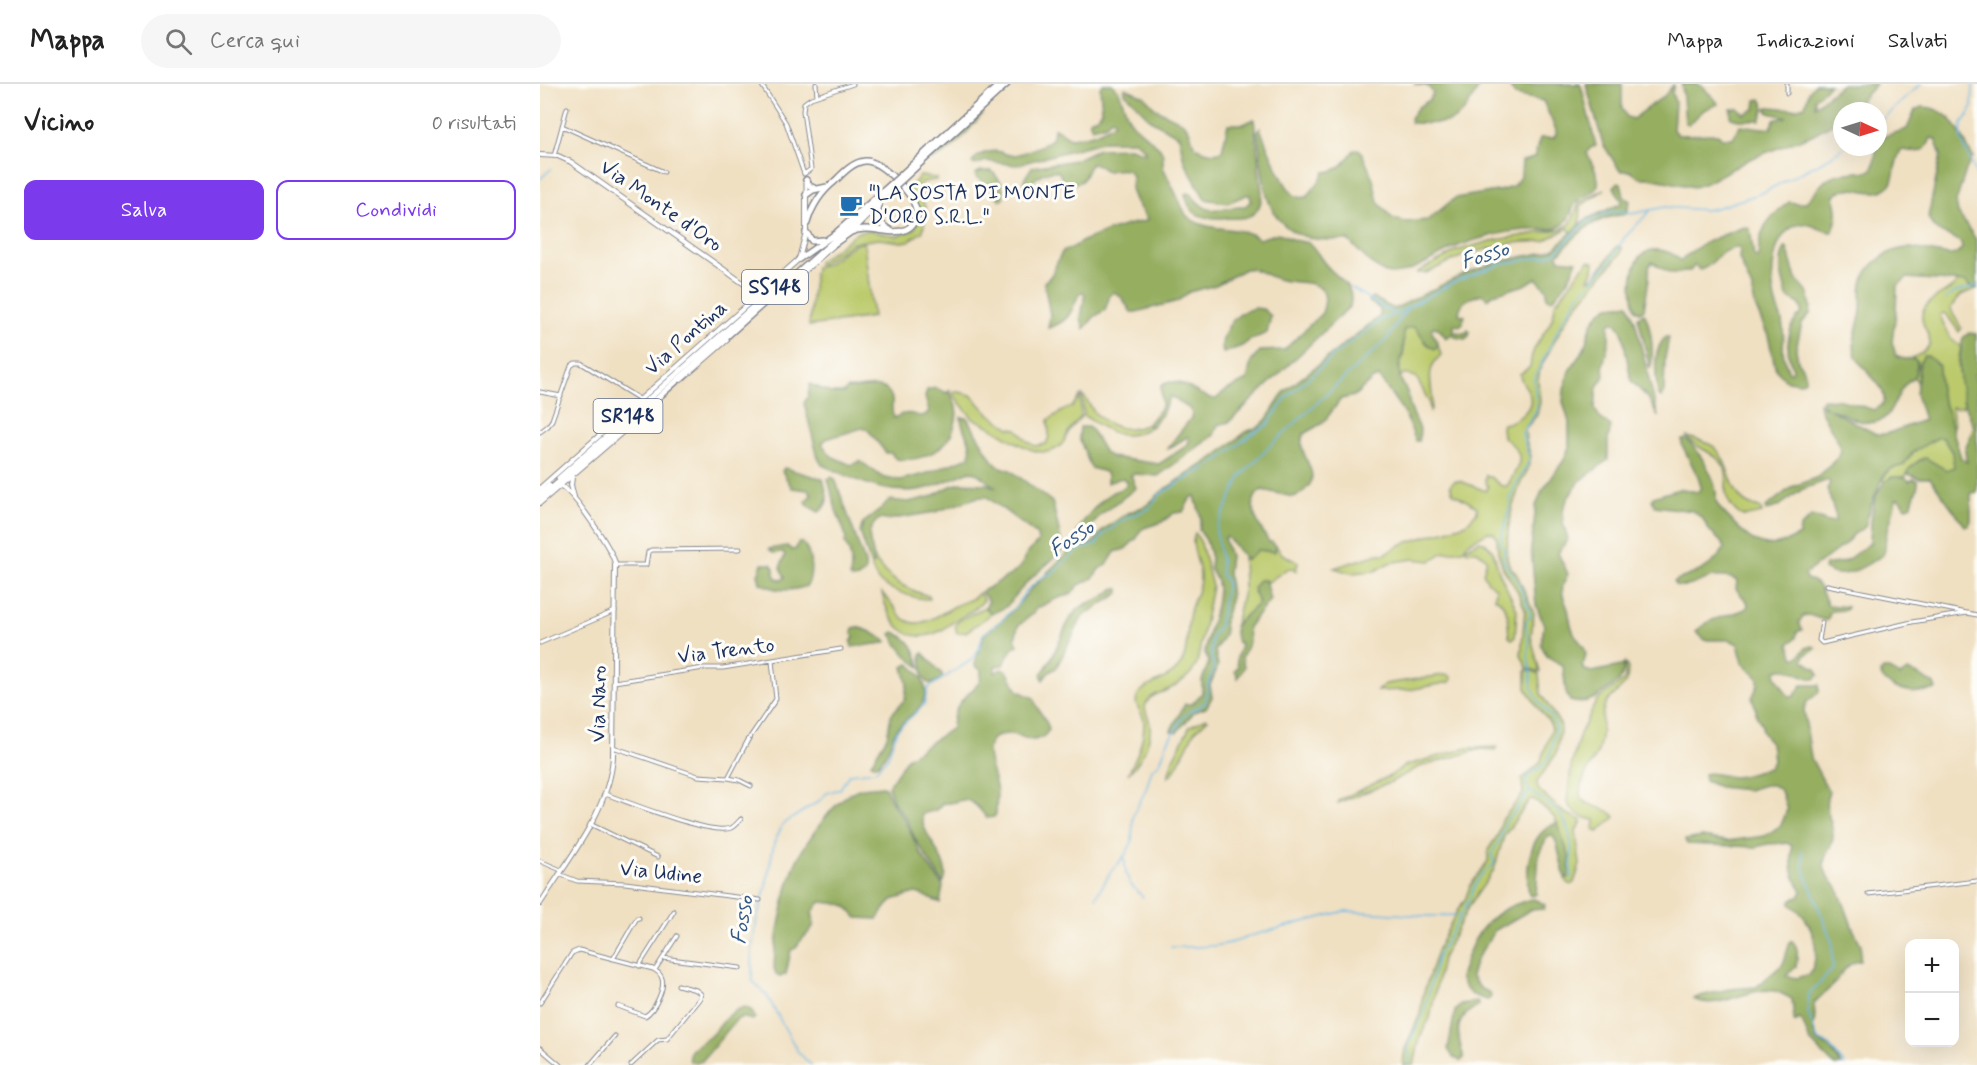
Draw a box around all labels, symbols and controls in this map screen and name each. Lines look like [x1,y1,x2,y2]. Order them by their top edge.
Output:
search box [141,14,561,68]
text: Mappa [30,23,105,60]
icon: search [162,25,195,58]
text: Cerca qui [210,27,300,55]
text: Mappa [1667,27,1723,55]
text: Indicazioni [1756,27,1855,55]
text: Salvati [1888,27,1947,55]
north arrow [1833,102,1887,156]
text: Vicino [24,106,94,140]
text: 0 risultati [432,110,516,137]
street label: Via Monte d'Oro [594,153,728,259]
place label: "LA SOSTA DI MONTE D'ORO S.R.L." [869,179,1076,231]
button: Salva [24,180,264,240]
button: Condividi [276,180,516,240]
cafe icon: "LA SOSTA DI MONTE D'ORO S.R.L." [838,192,864,218]
water label: Fosso [1458,235,1513,276]
road number: SS148 [742,270,808,304]
street label: Via Pontina [639,294,733,382]
road number: SR148 [594,399,662,433]
water label: Fosso [1044,513,1101,564]
street label: Via Trento [676,631,776,671]
street label: Via Naro [584,665,614,743]
street label: Via Udine [618,855,704,891]
water label: Fosso [725,893,761,946]
map controls [1905,939,1959,1047]
button: + [1905,939,1959,993]
button: − [1905,993,1959,1047]

